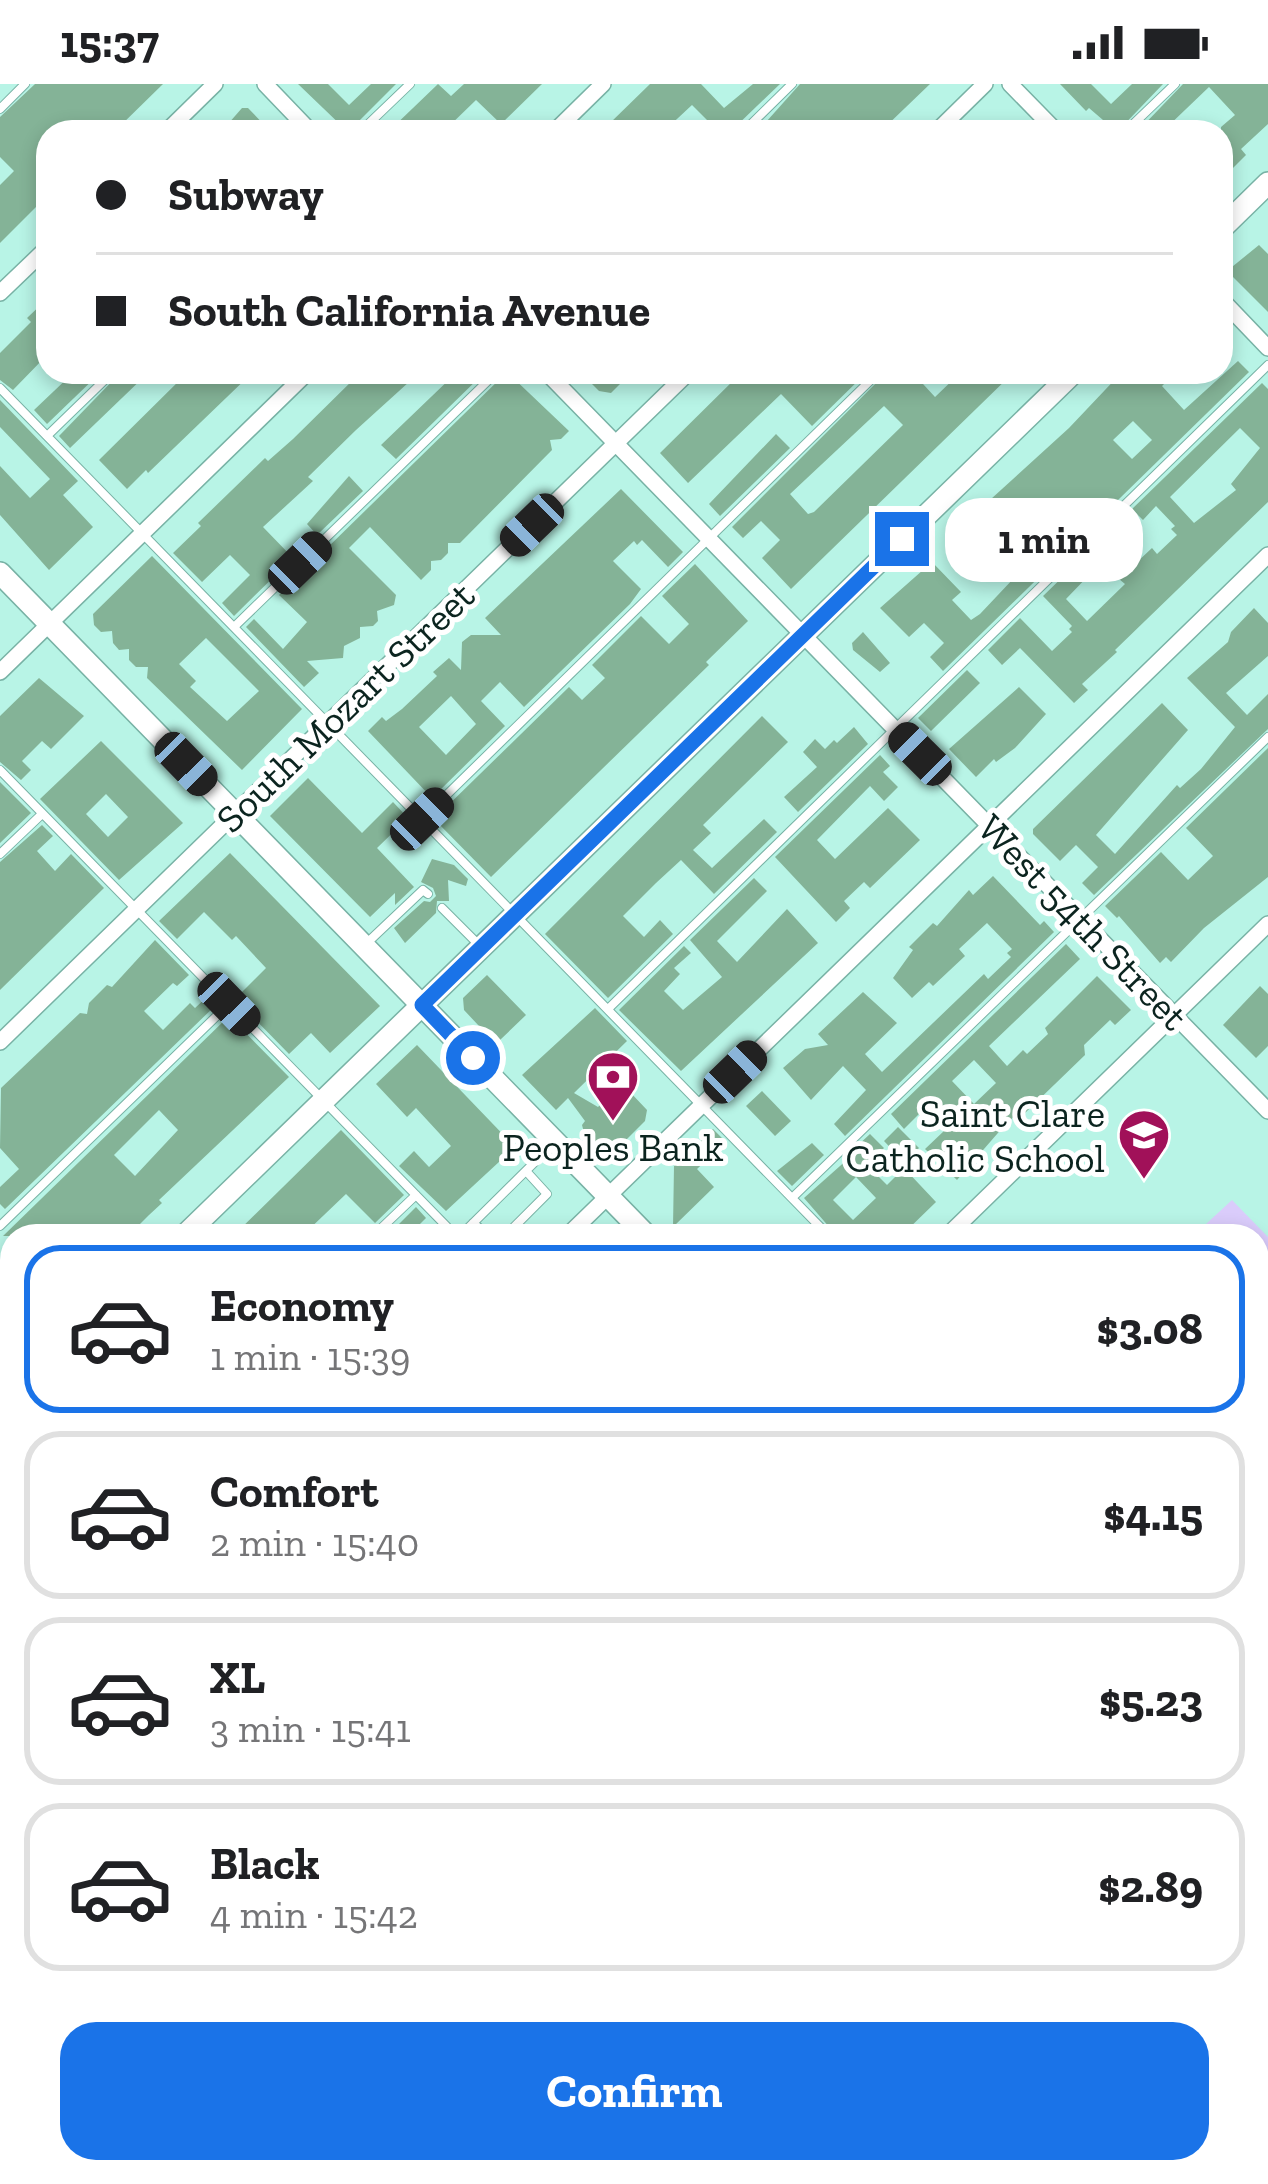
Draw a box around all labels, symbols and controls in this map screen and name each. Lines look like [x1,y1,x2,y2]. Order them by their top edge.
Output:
text: 15:37 [60,15,159,69]
text: Subway [168,168,324,222]
text: South California Avenue [168,284,650,338]
car [494,487,570,563]
callout: 1 min [944,497,1142,581]
route end [875,512,929,566]
text: 1 min [998,516,1090,563]
car [262,525,338,601]
street label: South Mozart Street [206,572,484,842]
car [882,716,958,792]
car [148,726,224,802]
car [384,781,460,857]
street label: West 54th Street [968,804,1198,1040]
car [191,966,267,1042]
route start [446,1031,500,1085]
car [697,1034,773,1110]
bank icon: Peoples Bank [585,1049,641,1123]
place label: Saint Clare Catholic School [845,1090,1105,1182]
school or university icon: Saint Clare Catholic School [1116,1107,1172,1181]
place label: Peoples Bank [503,1124,723,1171]
icon: car [66,1275,174,1383]
text: Economy [210,1279,394,1333]
text: $3.08 [1096,1302,1203,1356]
text: 1 min · 15:39 [210,1333,411,1380]
icon: car [66,1461,174,1569]
text: Comfort [210,1465,378,1519]
text: $4.15 [1103,1488,1203,1542]
text: 2 min · 15:40 [210,1519,419,1566]
icon: car [66,1647,174,1755]
text: XL [210,1651,265,1705]
text: $5.23 [1099,1674,1203,1728]
text: 3 min · 15:41 [210,1705,411,1752]
icon: car [66,1833,174,1941]
text: Black [210,1837,320,1891]
text: $2.89 [1098,1860,1203,1914]
text: 4 min · 15:42 [210,1891,418,1938]
button: Confirm [60,2022,1209,2160]

